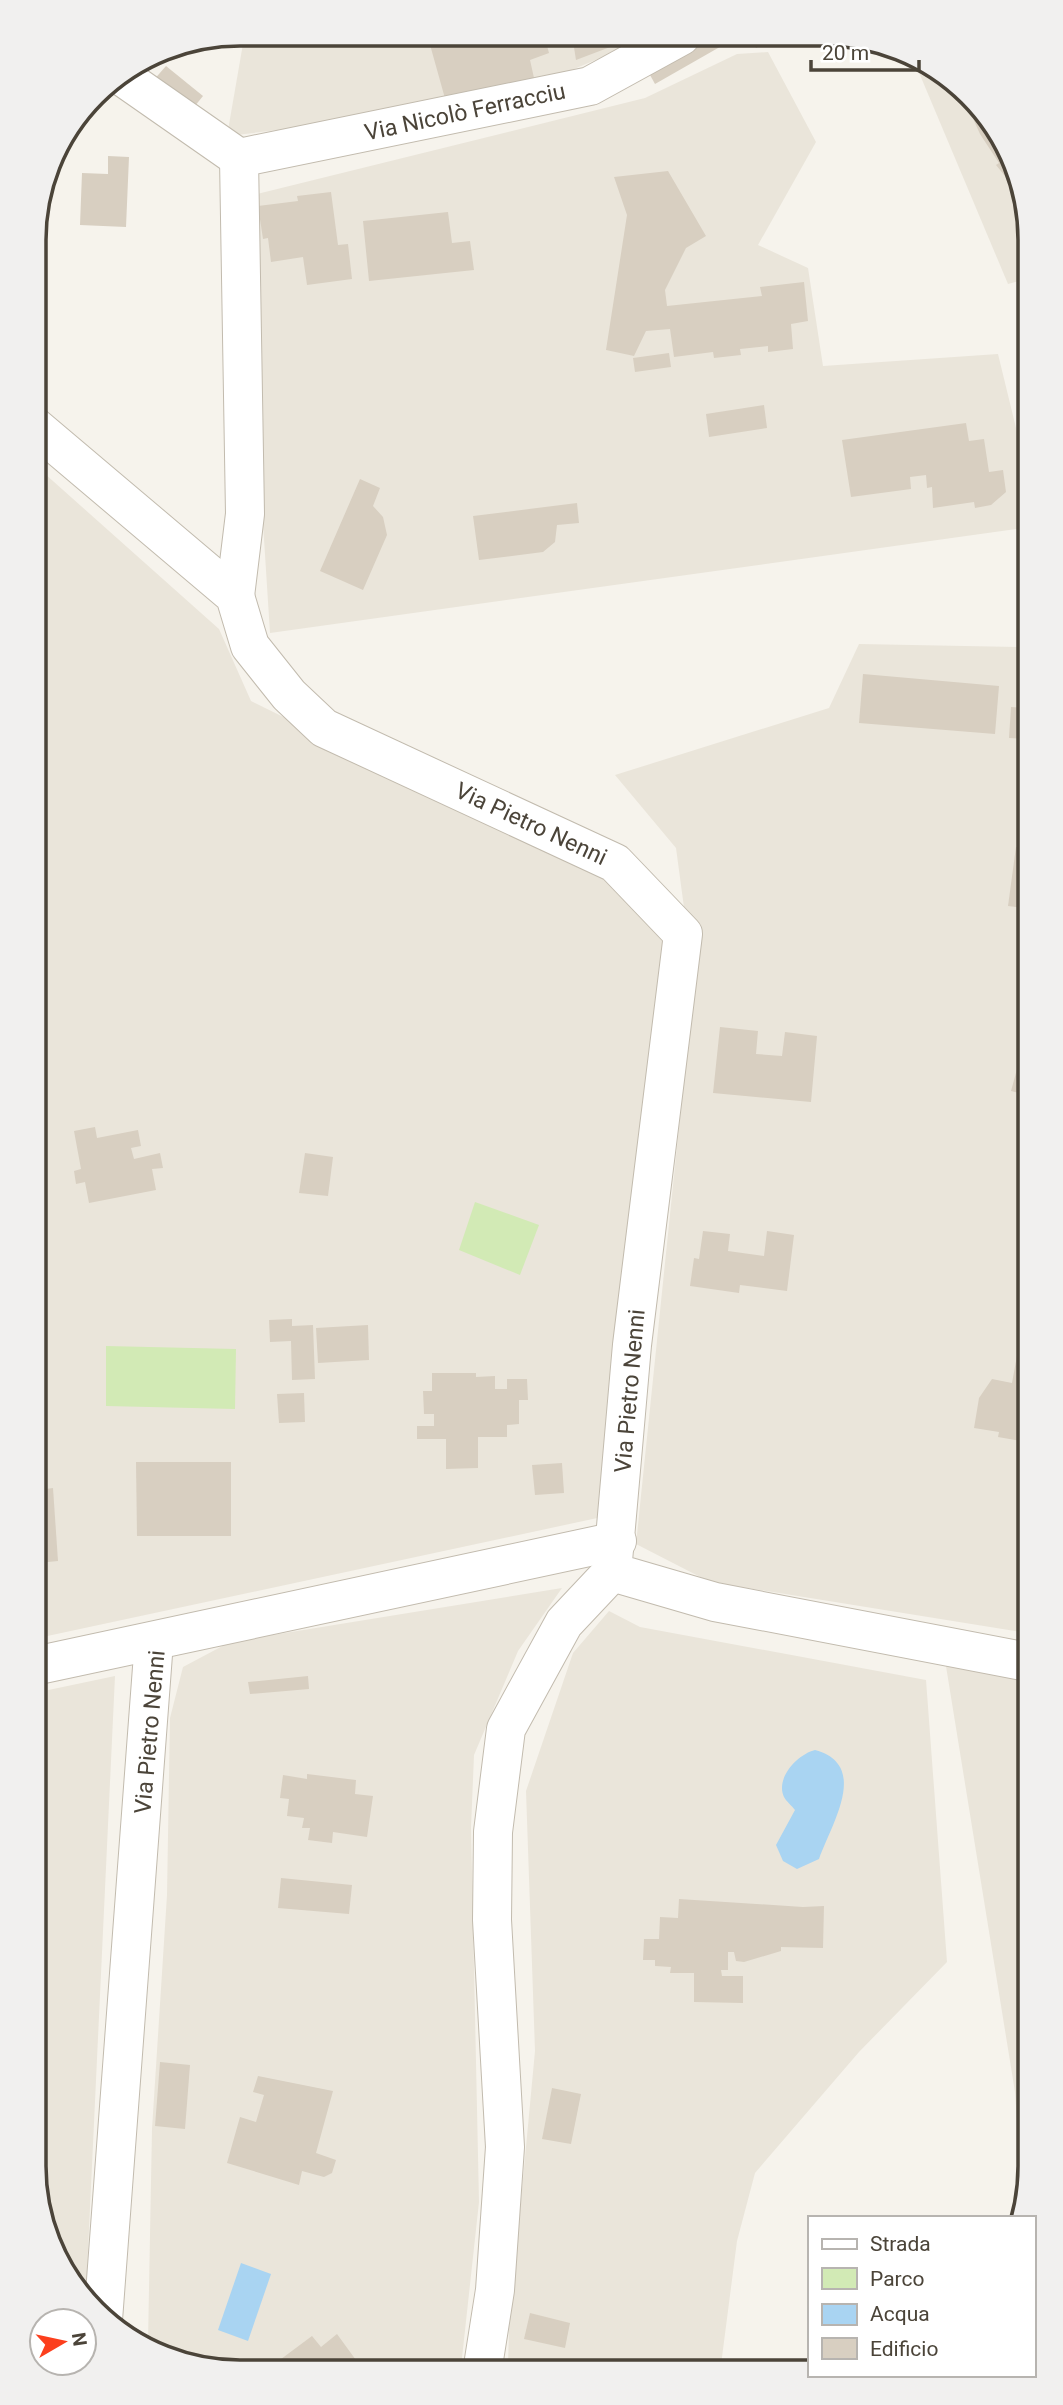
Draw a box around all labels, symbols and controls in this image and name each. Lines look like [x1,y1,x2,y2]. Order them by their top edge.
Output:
scale bar [811,28,920,72]
text: 20 m [822,41,869,65]
street label: Via Nicolò Ferracciu [362,78,568,146]
street label: Via Pietro Nenni [451,777,611,871]
street label: Via Pietro Nenni [609,1308,651,1474]
street label: Via Pietro Nenni [129,1649,171,1815]
legend [808,2216,1035,2377]
text: Strada [870,2232,931,2256]
text: Parco [870,2267,924,2291]
text: Acqua [870,2302,930,2326]
north arrow [28,2307,98,2377]
text: N [67,2331,92,2348]
text: Edificio [870,2337,938,2361]

